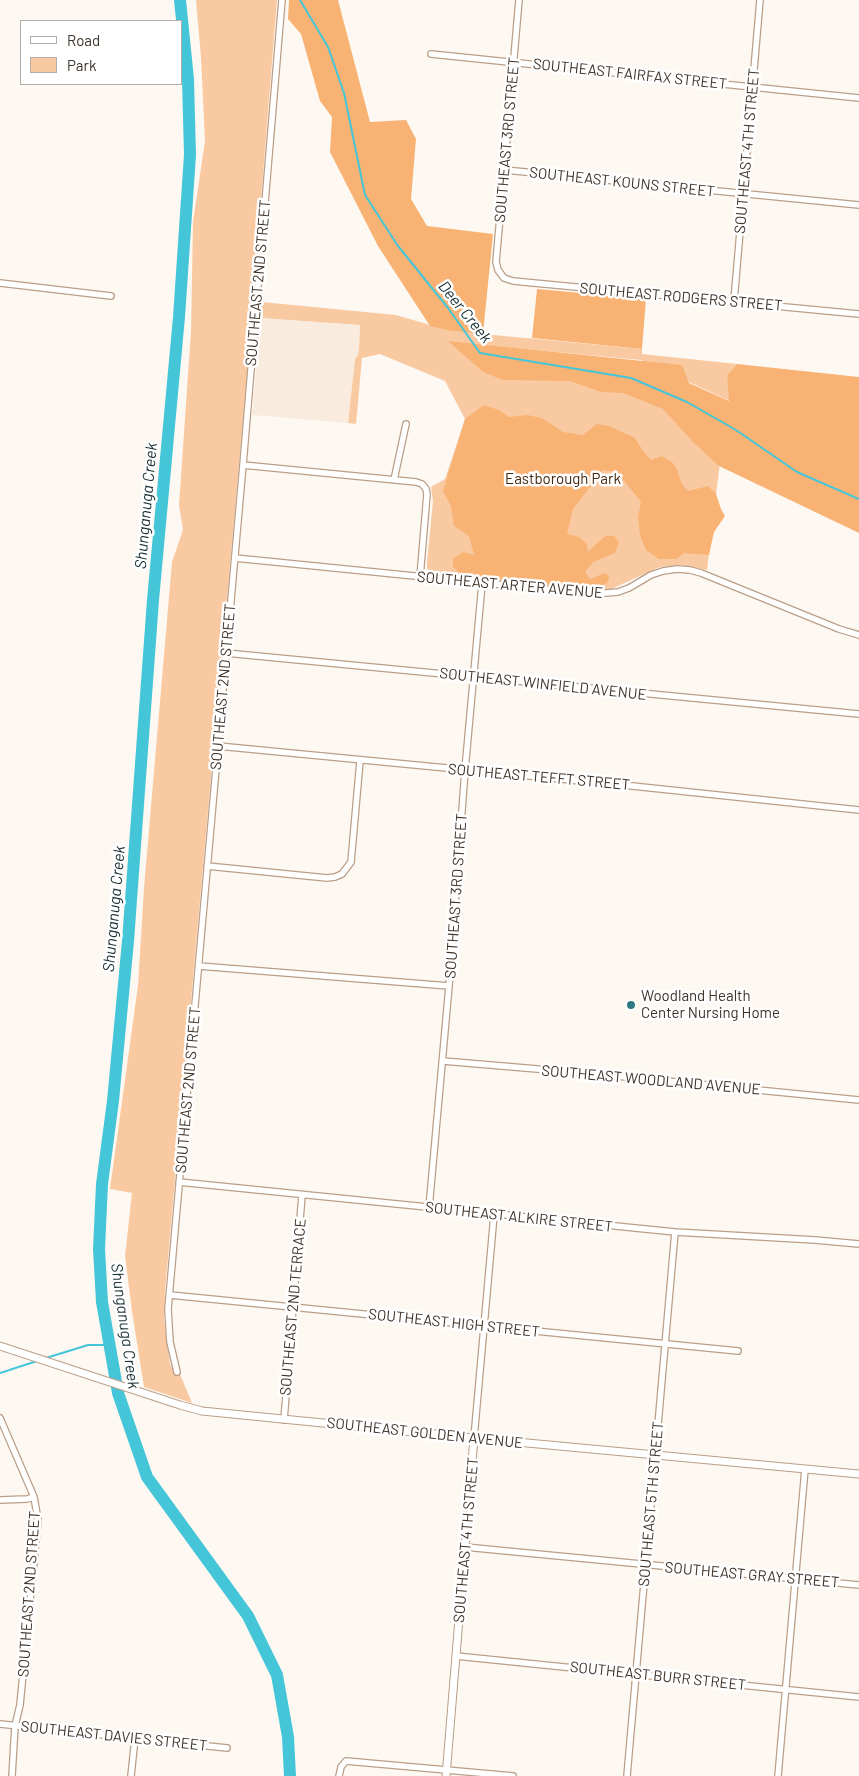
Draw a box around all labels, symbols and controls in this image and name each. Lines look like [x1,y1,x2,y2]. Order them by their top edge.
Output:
legend [20,20,182,85]
text: Road [67,31,100,49]
street label: SOUTHEAST FAIRFAX STREET [532,55,728,93]
text: Park [67,56,96,74]
street label: SOUTHEAST 3RD STREET [491,57,523,223]
street label: SOUTHEAST 4TH STREET [731,67,763,235]
street label: SOUTHEAST KOUNS STREET [528,163,716,201]
street label: SOUTHEAST 2ND STREET [242,199,274,367]
water label: Deer Creek [434,277,496,347]
street label: SOUTHEAST RODGERS STREET [579,279,783,315]
water label: Shunganuga Creek [131,442,161,570]
park label: Eastborough Park [505,470,621,488]
street label: SOUTHEAST ARTER AVENUE [416,568,604,602]
street label: SOUTHEAST 2ND STREET [207,603,239,771]
street label: SOUTHEAST WINFIELD AVENUE [439,664,647,704]
street label: SOUTHEAST TEFFT STREET [447,760,631,794]
street label: SOUTHEAST 3RD STREET [441,813,471,979]
water label: Shunganuga Creek [99,845,129,973]
place label: Woodland Health Center Nursing Home [641,987,780,1022]
marker: Woodland Health Center Nursing Home [625,999,637,1011]
street label: SOUTHEAST 2ND STREET [172,1006,204,1174]
street label: SOUTHEAST WOODLAND AVENUE [541,1061,761,1099]
street label: SOUTHEAST ALKIRE STREET [424,1198,614,1236]
street label: SOUTHEAST 2ND TERRACE [276,1218,310,1396]
water label: Shunganuga Creek [107,1262,143,1390]
street label: SOUTHEAST HIGH STREET [367,1305,541,1341]
street label: SOUTHEAST GOLDEN AVENUE [326,1414,524,1452]
street label: SOUTHEAST 5TH STREET [635,1421,667,1587]
street label: SOUTHEAST 4TH STREET [450,1456,482,1624]
street label: SOUTHEAST 2ND STREET [14,1510,44,1678]
street label: SOUTHEAST GRAY STREET [664,1558,840,1592]
street label: SOUTHEAST BURR STREET [569,1658,747,1694]
street label: SOUTHEAST DAVIES STREET [20,1717,208,1755]

